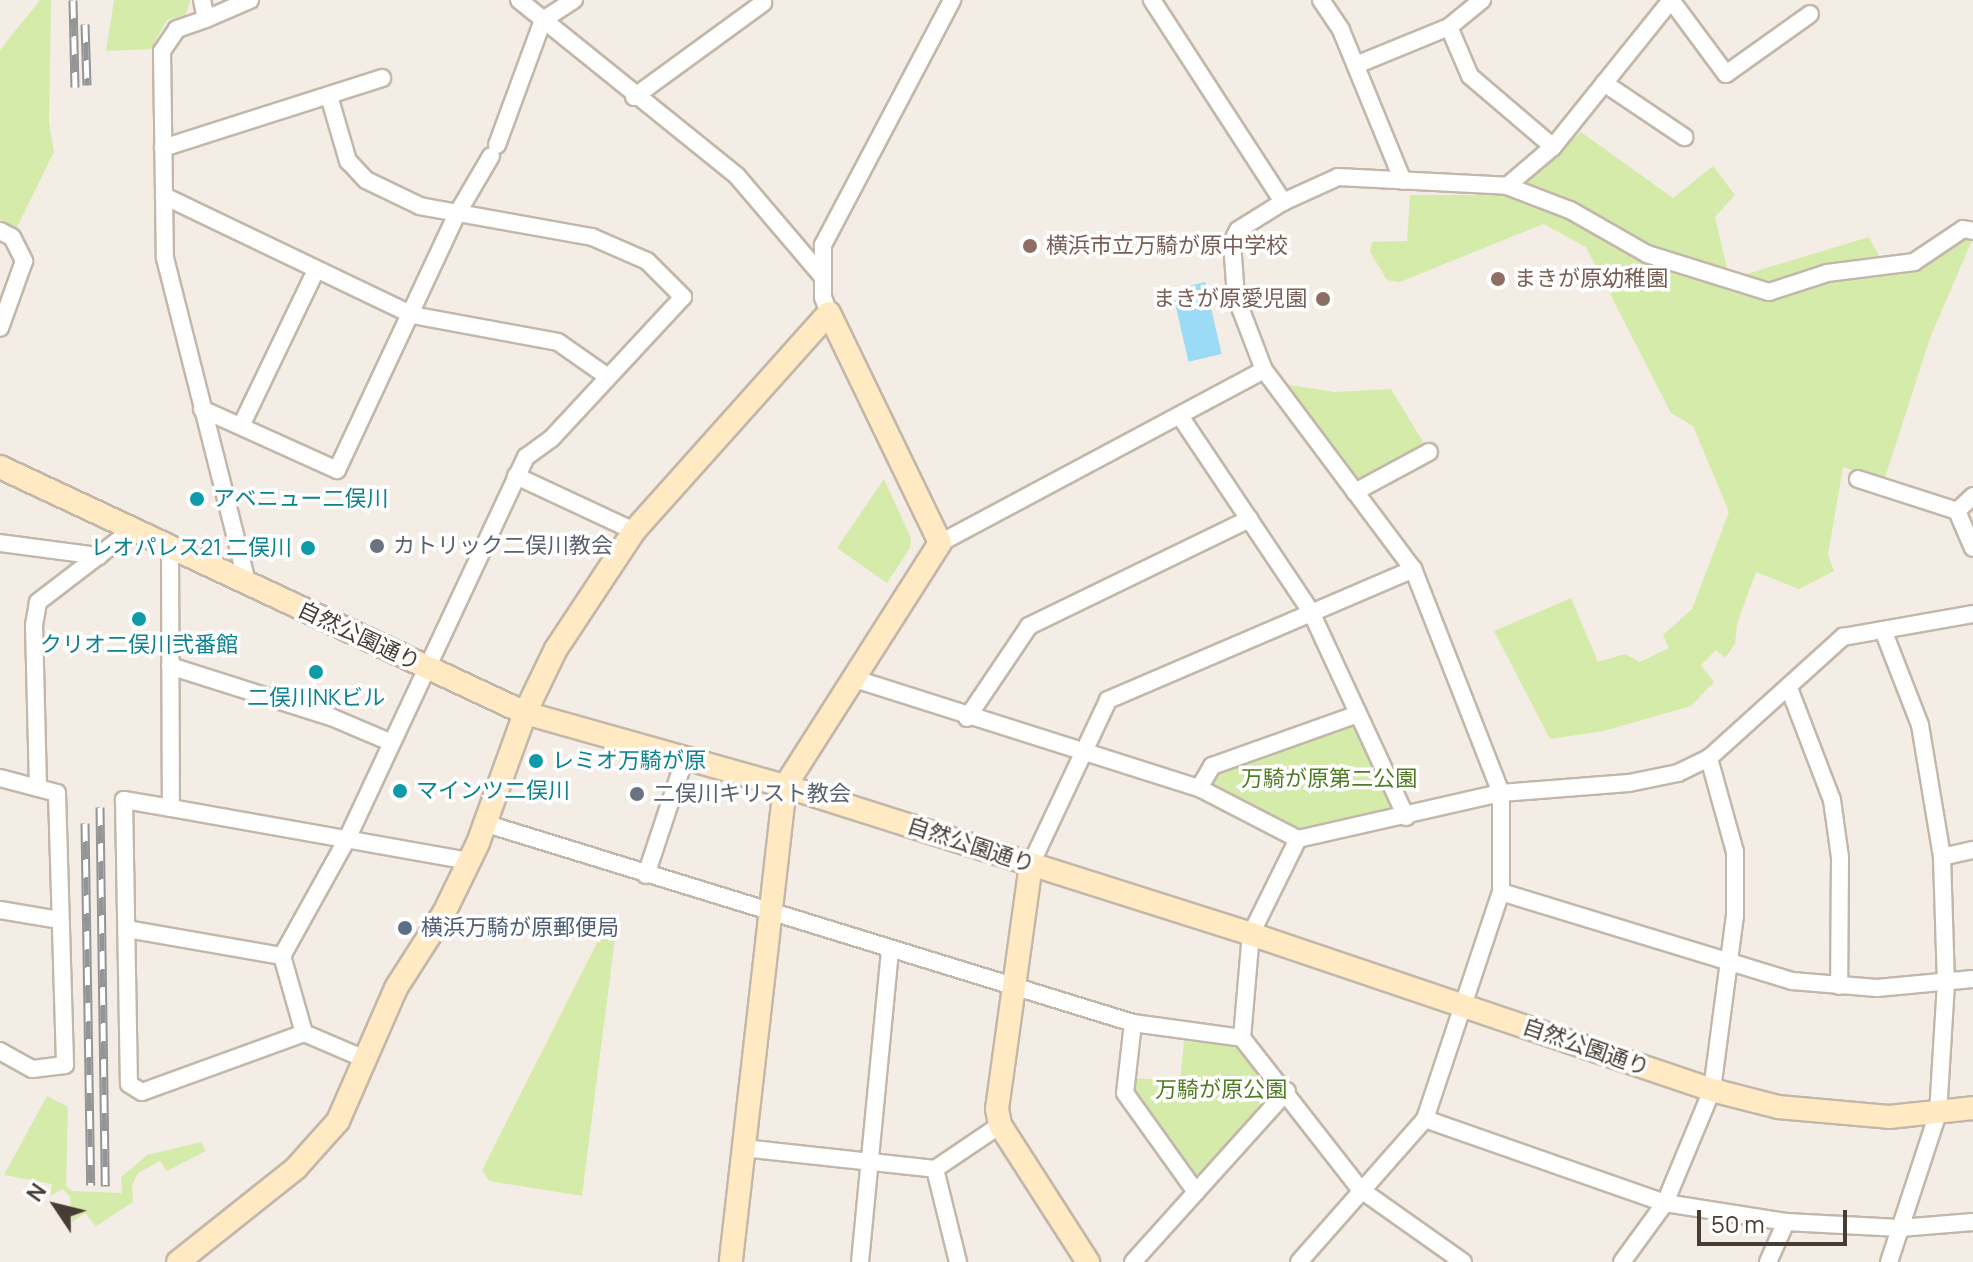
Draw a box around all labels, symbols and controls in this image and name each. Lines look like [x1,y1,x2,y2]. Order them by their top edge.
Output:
place label: 横浜市立万騎が原中学校 [1046,233,1288,259]
marker: 横浜市立万騎が原中学校 [1021,237,1039,255]
place label: まきが原幼稚園 [1514,266,1668,292]
marker: まきが原幼稚園 [1489,270,1507,288]
place label: まきが原愛児園 [1153,286,1307,312]
marker: まきが原愛児園 [1314,290,1332,308]
place label: アベニュー二俣川 [213,486,389,512]
marker: アベニュー二俣川 [188,490,206,508]
place label: カトリック二俣川教会 [393,533,613,559]
place label: レオパレス21 二俣川 [90,535,292,561]
marker: カトリック二俣川教会 [368,537,386,555]
marker: レオパレス21 二俣川 [299,539,317,557]
street label: 自然公園通り [294,596,424,676]
marker: クリオ二俣川弐番館 [130,610,148,628]
place label: クリオ二俣川弐番館 [40,632,238,658]
marker: 二俣川NKビル [307,663,325,681]
place label: 二俣川NKビル [247,685,385,711]
place label: レミオ万騎が原 [552,748,706,774]
marker: レミオ万騎が原 [527,752,545,770]
park label: 万騎が原第二公園 [1241,766,1417,792]
place label: マインツ二俣川 [416,778,570,804]
place label: 二俣川キリスト教会 [653,781,851,807]
marker: マインツ二俣川 [391,782,409,800]
marker: 二俣川キリスト教会 [628,785,646,803]
street label: 自然公園通り [904,812,1038,878]
place label: 横浜万騎が原郵便局 [421,915,619,941]
marker: 横浜万騎が原郵便局 [396,919,414,937]
street label: 自然公園通り [1519,1013,1653,1081]
park label: 万騎が原公園 [1155,1077,1287,1103]
north arrow [16,1166,96,1246]
text: N [20,1177,53,1207]
scale bar [1701,1194,1851,1244]
text: 50 m [1711,1207,1765,1240]

